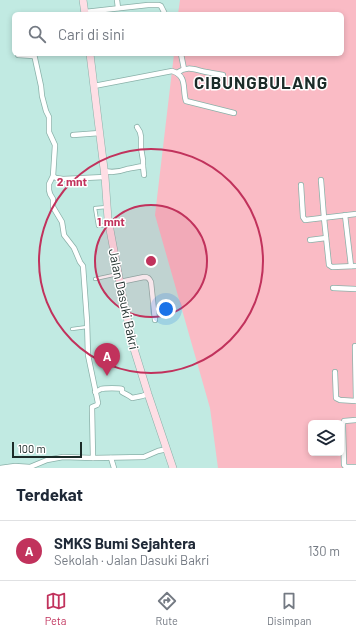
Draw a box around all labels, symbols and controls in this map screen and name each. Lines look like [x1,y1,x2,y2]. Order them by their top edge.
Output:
search box [12,12,344,56]
icon: search [26,23,48,45]
text: Cari di sini [58,25,125,43]
district label: CIBUNGBULANG [194,72,328,92]
text: 2 mnt [57,174,88,188]
text: 1 mnt [97,214,125,228]
street label: Jalan Dasuki Bakri [105,247,143,351]
centre of rings [144,254,158,268]
your location [156,299,176,319]
pin: A [94,343,120,376]
map controls [308,420,344,456]
button: layers [308,420,344,456]
scale bar [12,440,82,459]
text: 100 m [18,442,46,455]
text: Terdekat [16,484,83,504]
text: SMKS Bumi Sejahtera [54,534,196,552]
text: A [25,543,33,559]
text: 130 m [308,543,340,559]
text: Sekolah · Jalan Dasuki Bakri [54,552,209,568]
tab: Peta [45,590,67,627]
tab: Rute [156,590,178,627]
tab: Disimpan [267,590,311,627]

